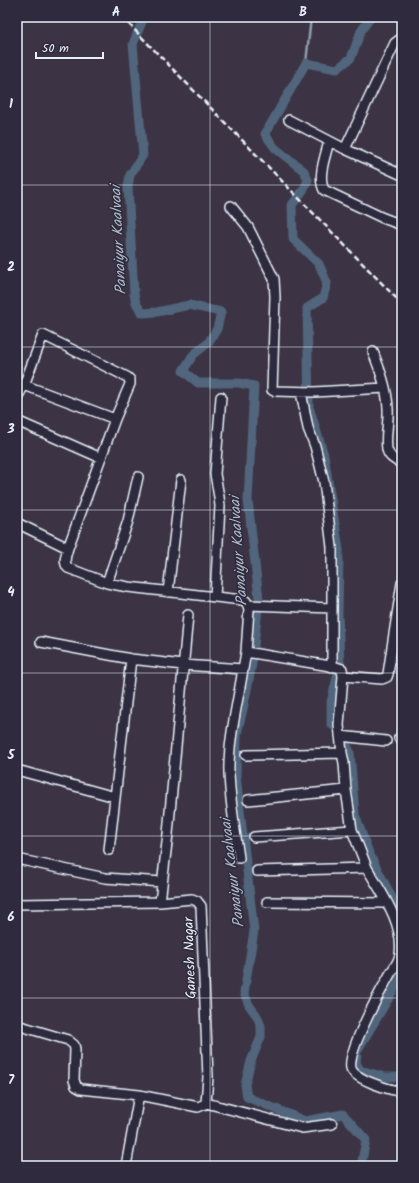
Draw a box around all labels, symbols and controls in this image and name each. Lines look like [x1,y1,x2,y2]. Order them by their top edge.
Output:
text: A [112,2,120,23]
text: B [299,2,307,23]
scale bar [36,34,103,60]
text: 50 m [42,39,69,58]
text: 1 [9,94,13,115]
water label: Panaiyur Kaalvaai [104,181,134,295]
text: 2 [7,257,15,278]
text: 3 [6,419,15,440]
water label: Panaiyur Kaalvaai [223,492,255,607]
text: 4 [7,582,15,603]
text: 5 [7,745,16,766]
water label: Panaiyur Kaalvaai [214,814,252,929]
text: 6 [7,907,15,928]
street label: Ganesh Nagar [178,915,202,999]
text: 7 [8,1070,15,1091]

